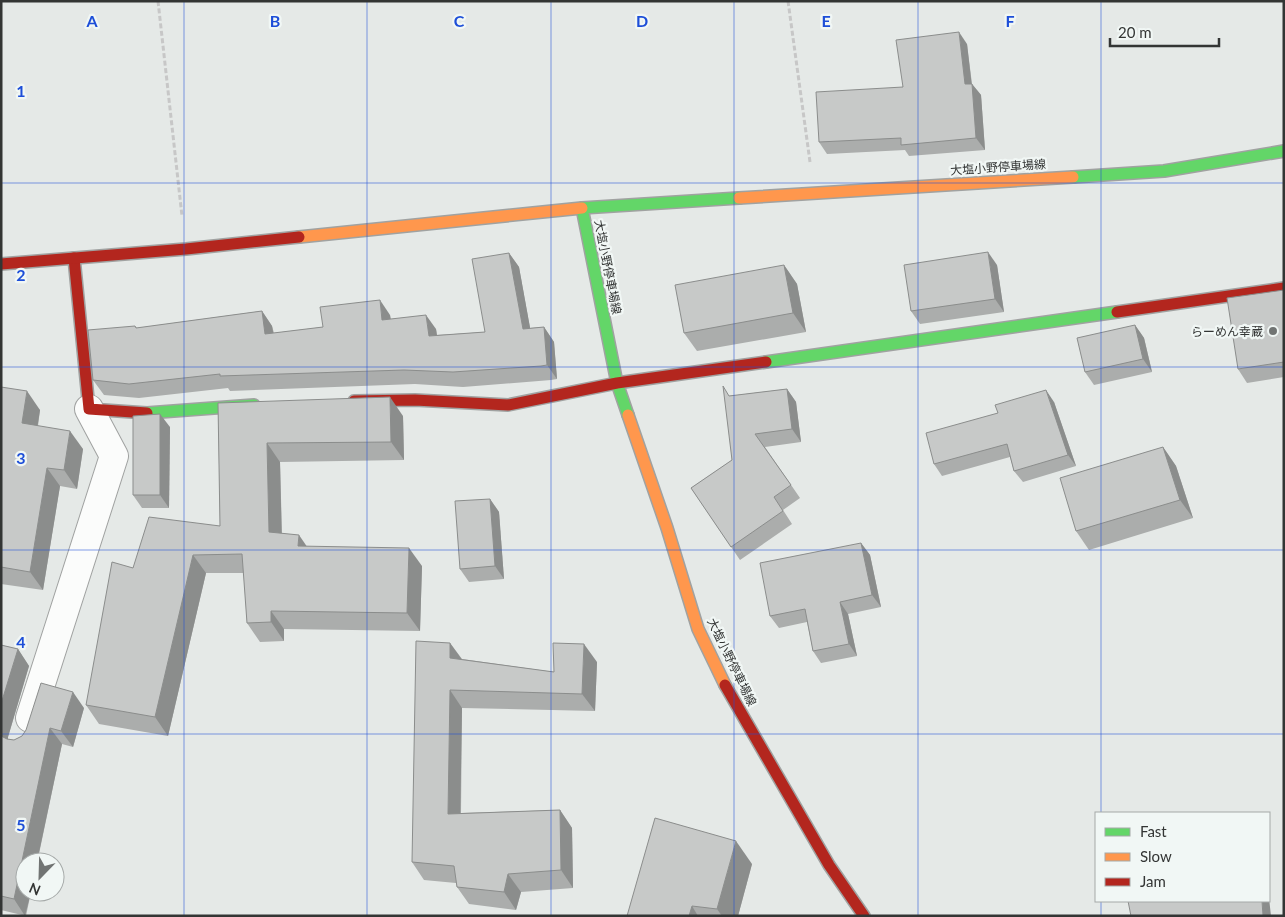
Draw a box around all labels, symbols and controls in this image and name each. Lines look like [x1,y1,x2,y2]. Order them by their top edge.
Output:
text: A [85,11,98,30]
text: B [270,11,280,30]
text: C [454,11,465,30]
text: D [636,11,648,30]
text: E [821,11,831,30]
text: F [1005,11,1015,30]
scale bar [1110,15,1219,47]
text: 20 m [1118,23,1152,41]
text: 1 [16,81,26,100]
street label: 大塩小野停車場線 [950,156,1046,178]
street label: 大塩小野停車場線 [591,218,625,316]
text: 2 [16,265,26,284]
place label: らーめん幸蔵 [1191,324,1263,339]
marker: らーめん幸蔵 [1267,325,1279,337]
text: 3 [16,448,26,467]
street label: 大塩小野停車場線 [704,616,760,708]
text: 4 [16,632,26,651]
legend [1095,812,1270,902]
text: 5 [16,815,26,834]
text: Fast [1140,822,1167,840]
text: Slow [1140,847,1172,865]
north arrow [15,852,65,902]
text: Jam [1140,872,1166,890]
text: N [26,879,43,899]

